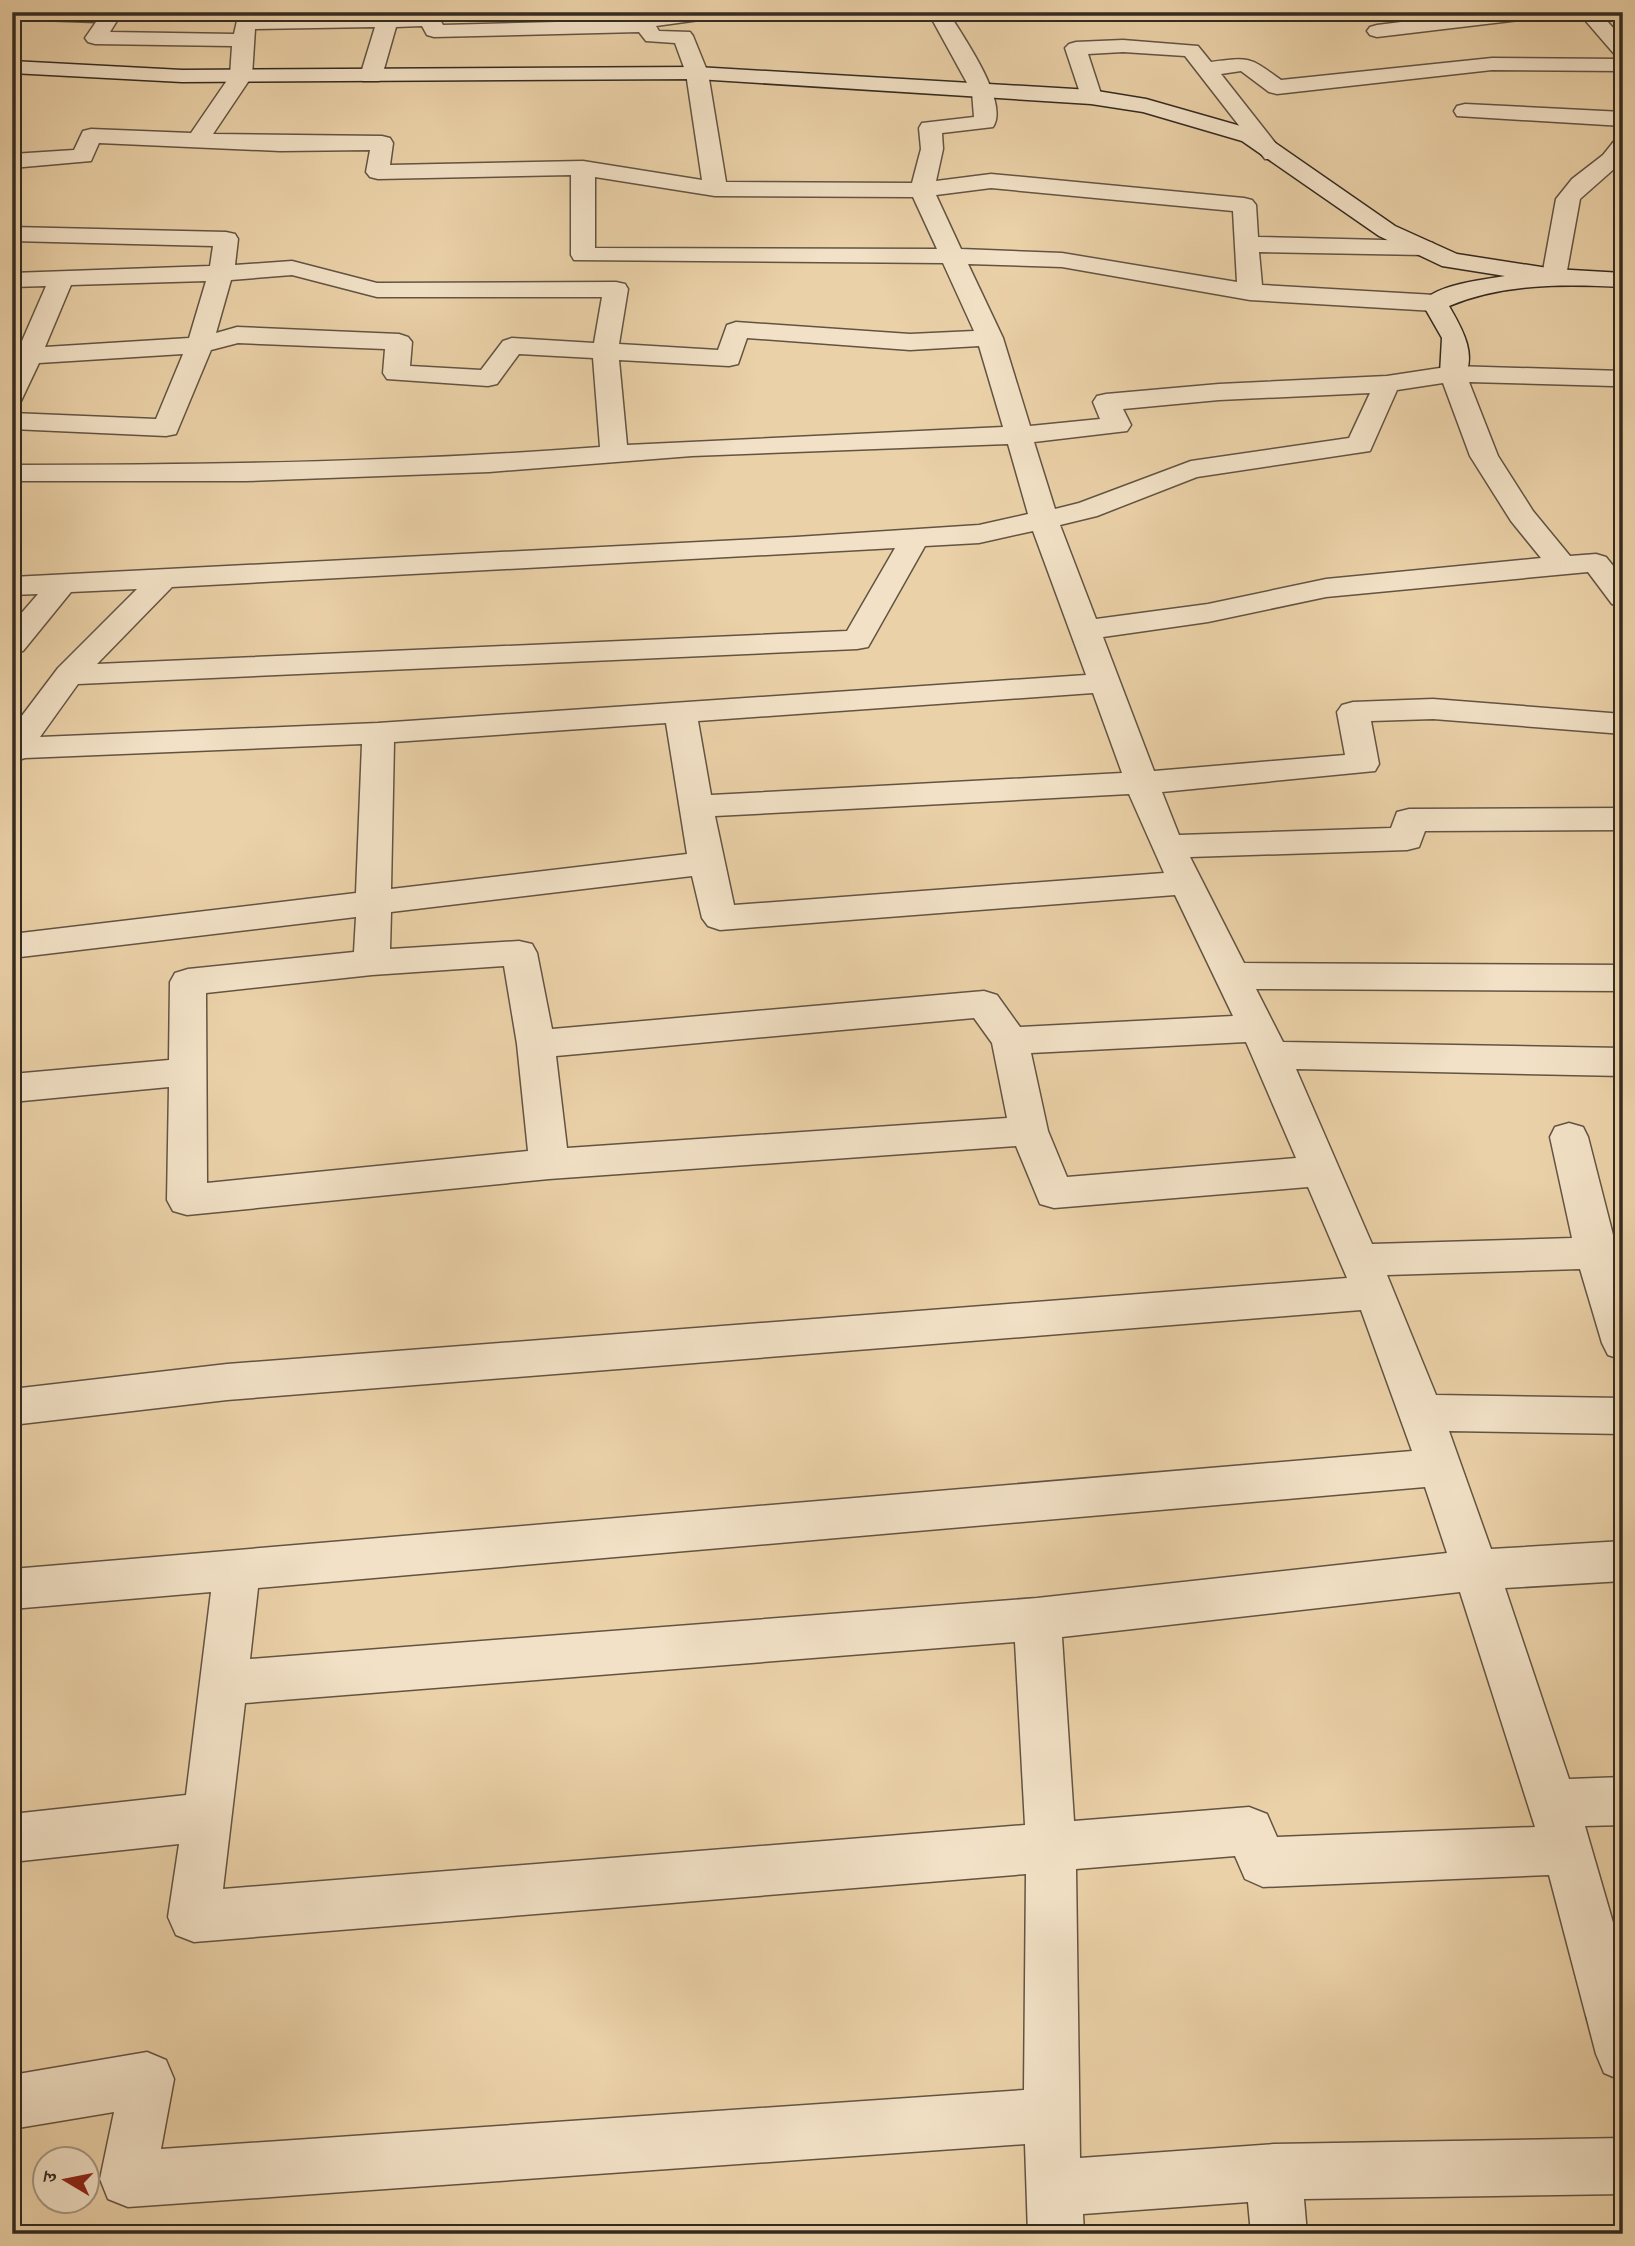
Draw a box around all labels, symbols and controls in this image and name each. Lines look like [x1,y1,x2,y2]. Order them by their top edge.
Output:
north arrow [32,2144,102,2214]
text: उ [37,2169,63,2186]

